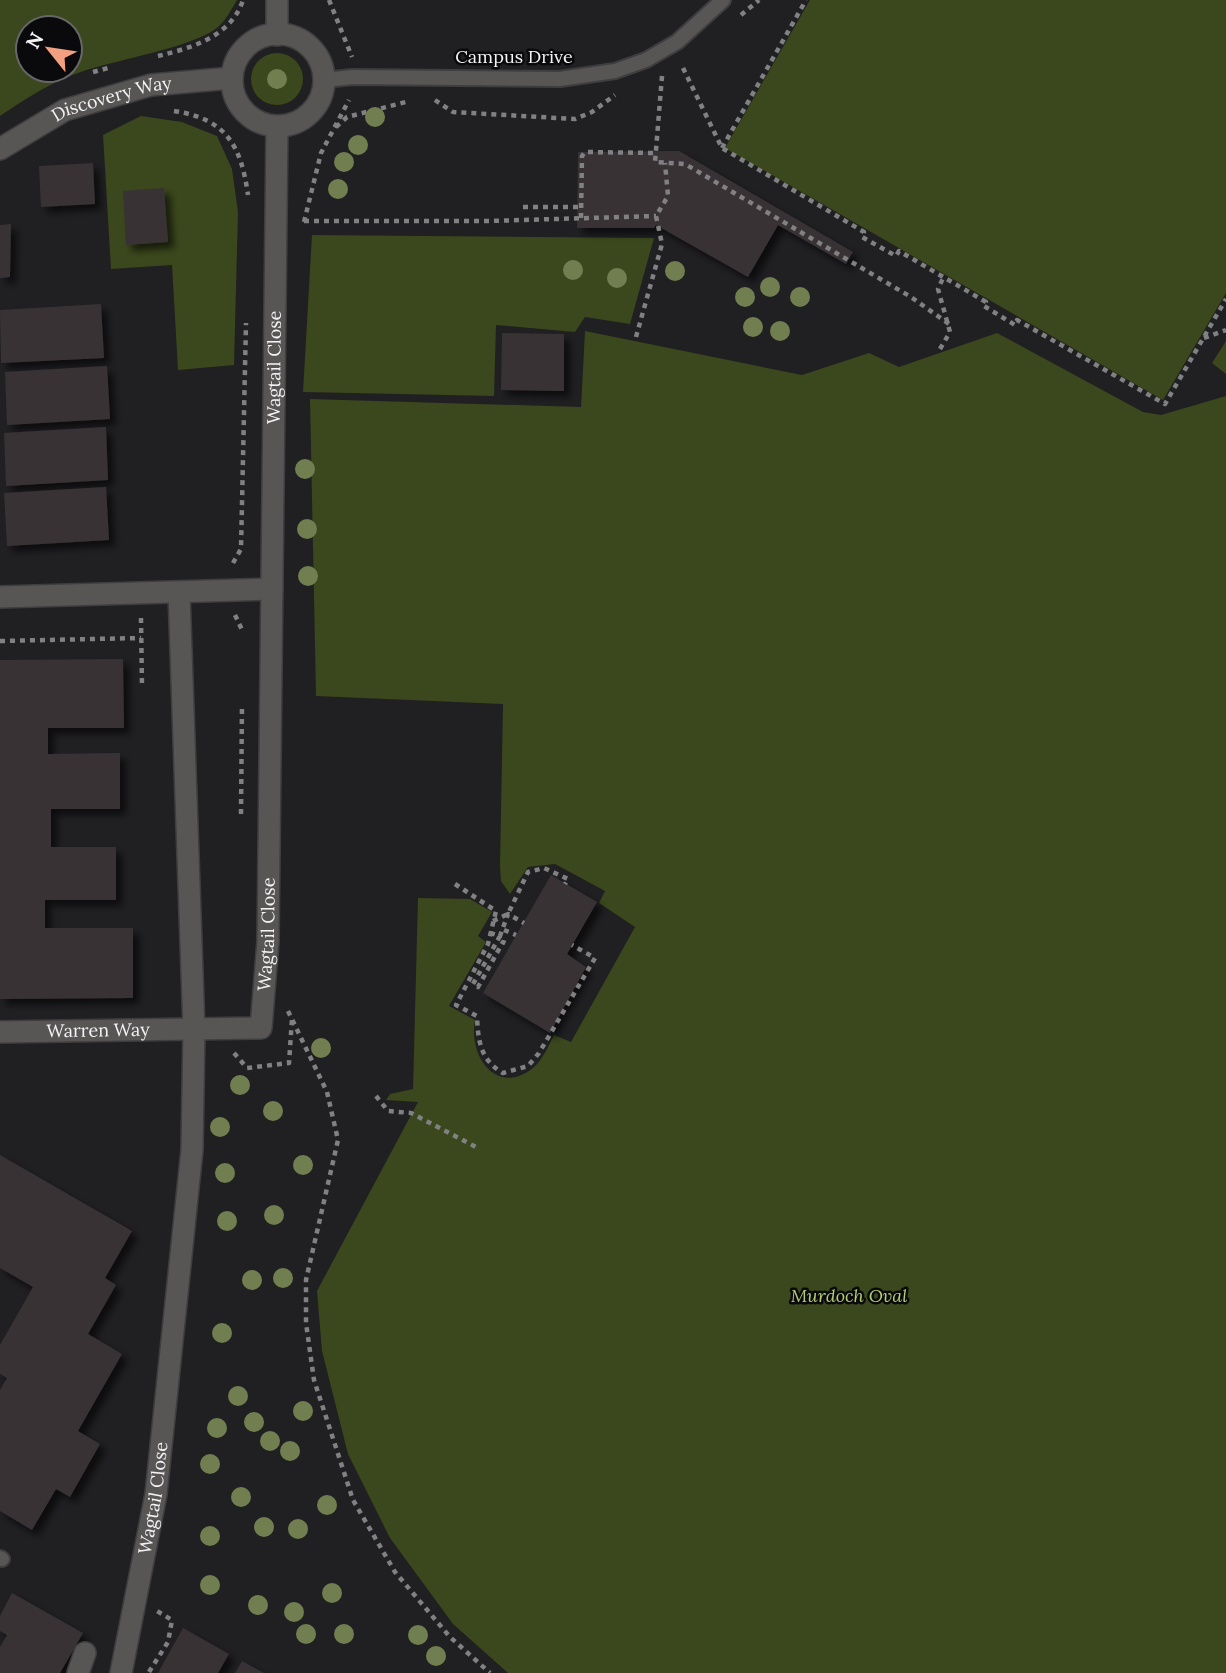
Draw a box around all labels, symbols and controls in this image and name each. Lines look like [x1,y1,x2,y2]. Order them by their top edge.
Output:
north arrow [14,14,84,84]
text: N [20,28,48,53]
street label: Campus Drive [455,45,573,68]
street label: Discovery Way [47,71,173,126]
street label: Wagtail Close [262,310,286,424]
street label: Wagtail Close [252,877,280,992]
street label: Warren Way [46,1018,150,1042]
park label: Murdoch Oval [791,1284,907,1307]
street label: Wagtail Close [132,1440,172,1556]

